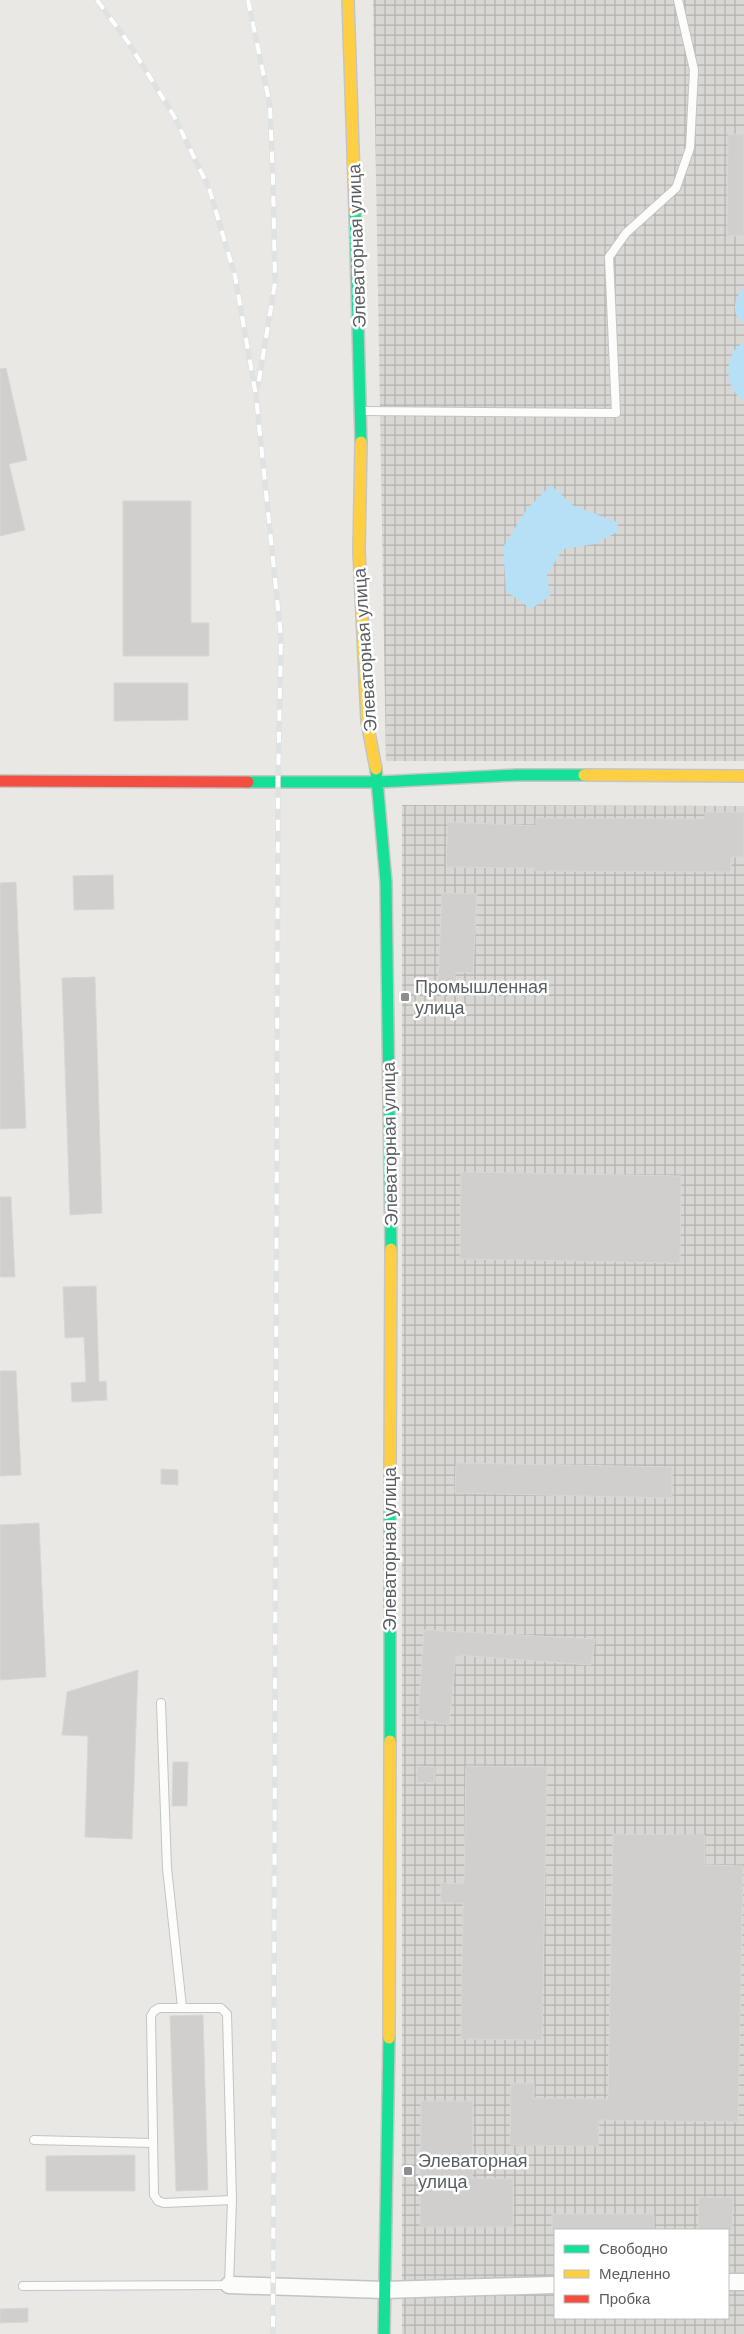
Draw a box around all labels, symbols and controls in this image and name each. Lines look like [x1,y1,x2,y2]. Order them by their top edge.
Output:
street label: Элеваторная улица [344,163,370,328]
street label: Элеваторная улица [349,566,381,733]
place label: Промышленная улица [415,977,548,1018]
marker: Промышленная улица [399,991,411,1003]
street label: Элеваторная улица [379,1061,401,1226]
street label: Элеваторная улица [380,1466,400,1631]
place label: Элеваторная улица [418,2151,528,2192]
marker: Элеваторная улица [402,2165,414,2177]
legend [554,2229,729,2319]
text: Свободно [599,2240,668,2257]
text: Медленно [599,2265,670,2282]
text: Пробка [599,2290,651,2307]

